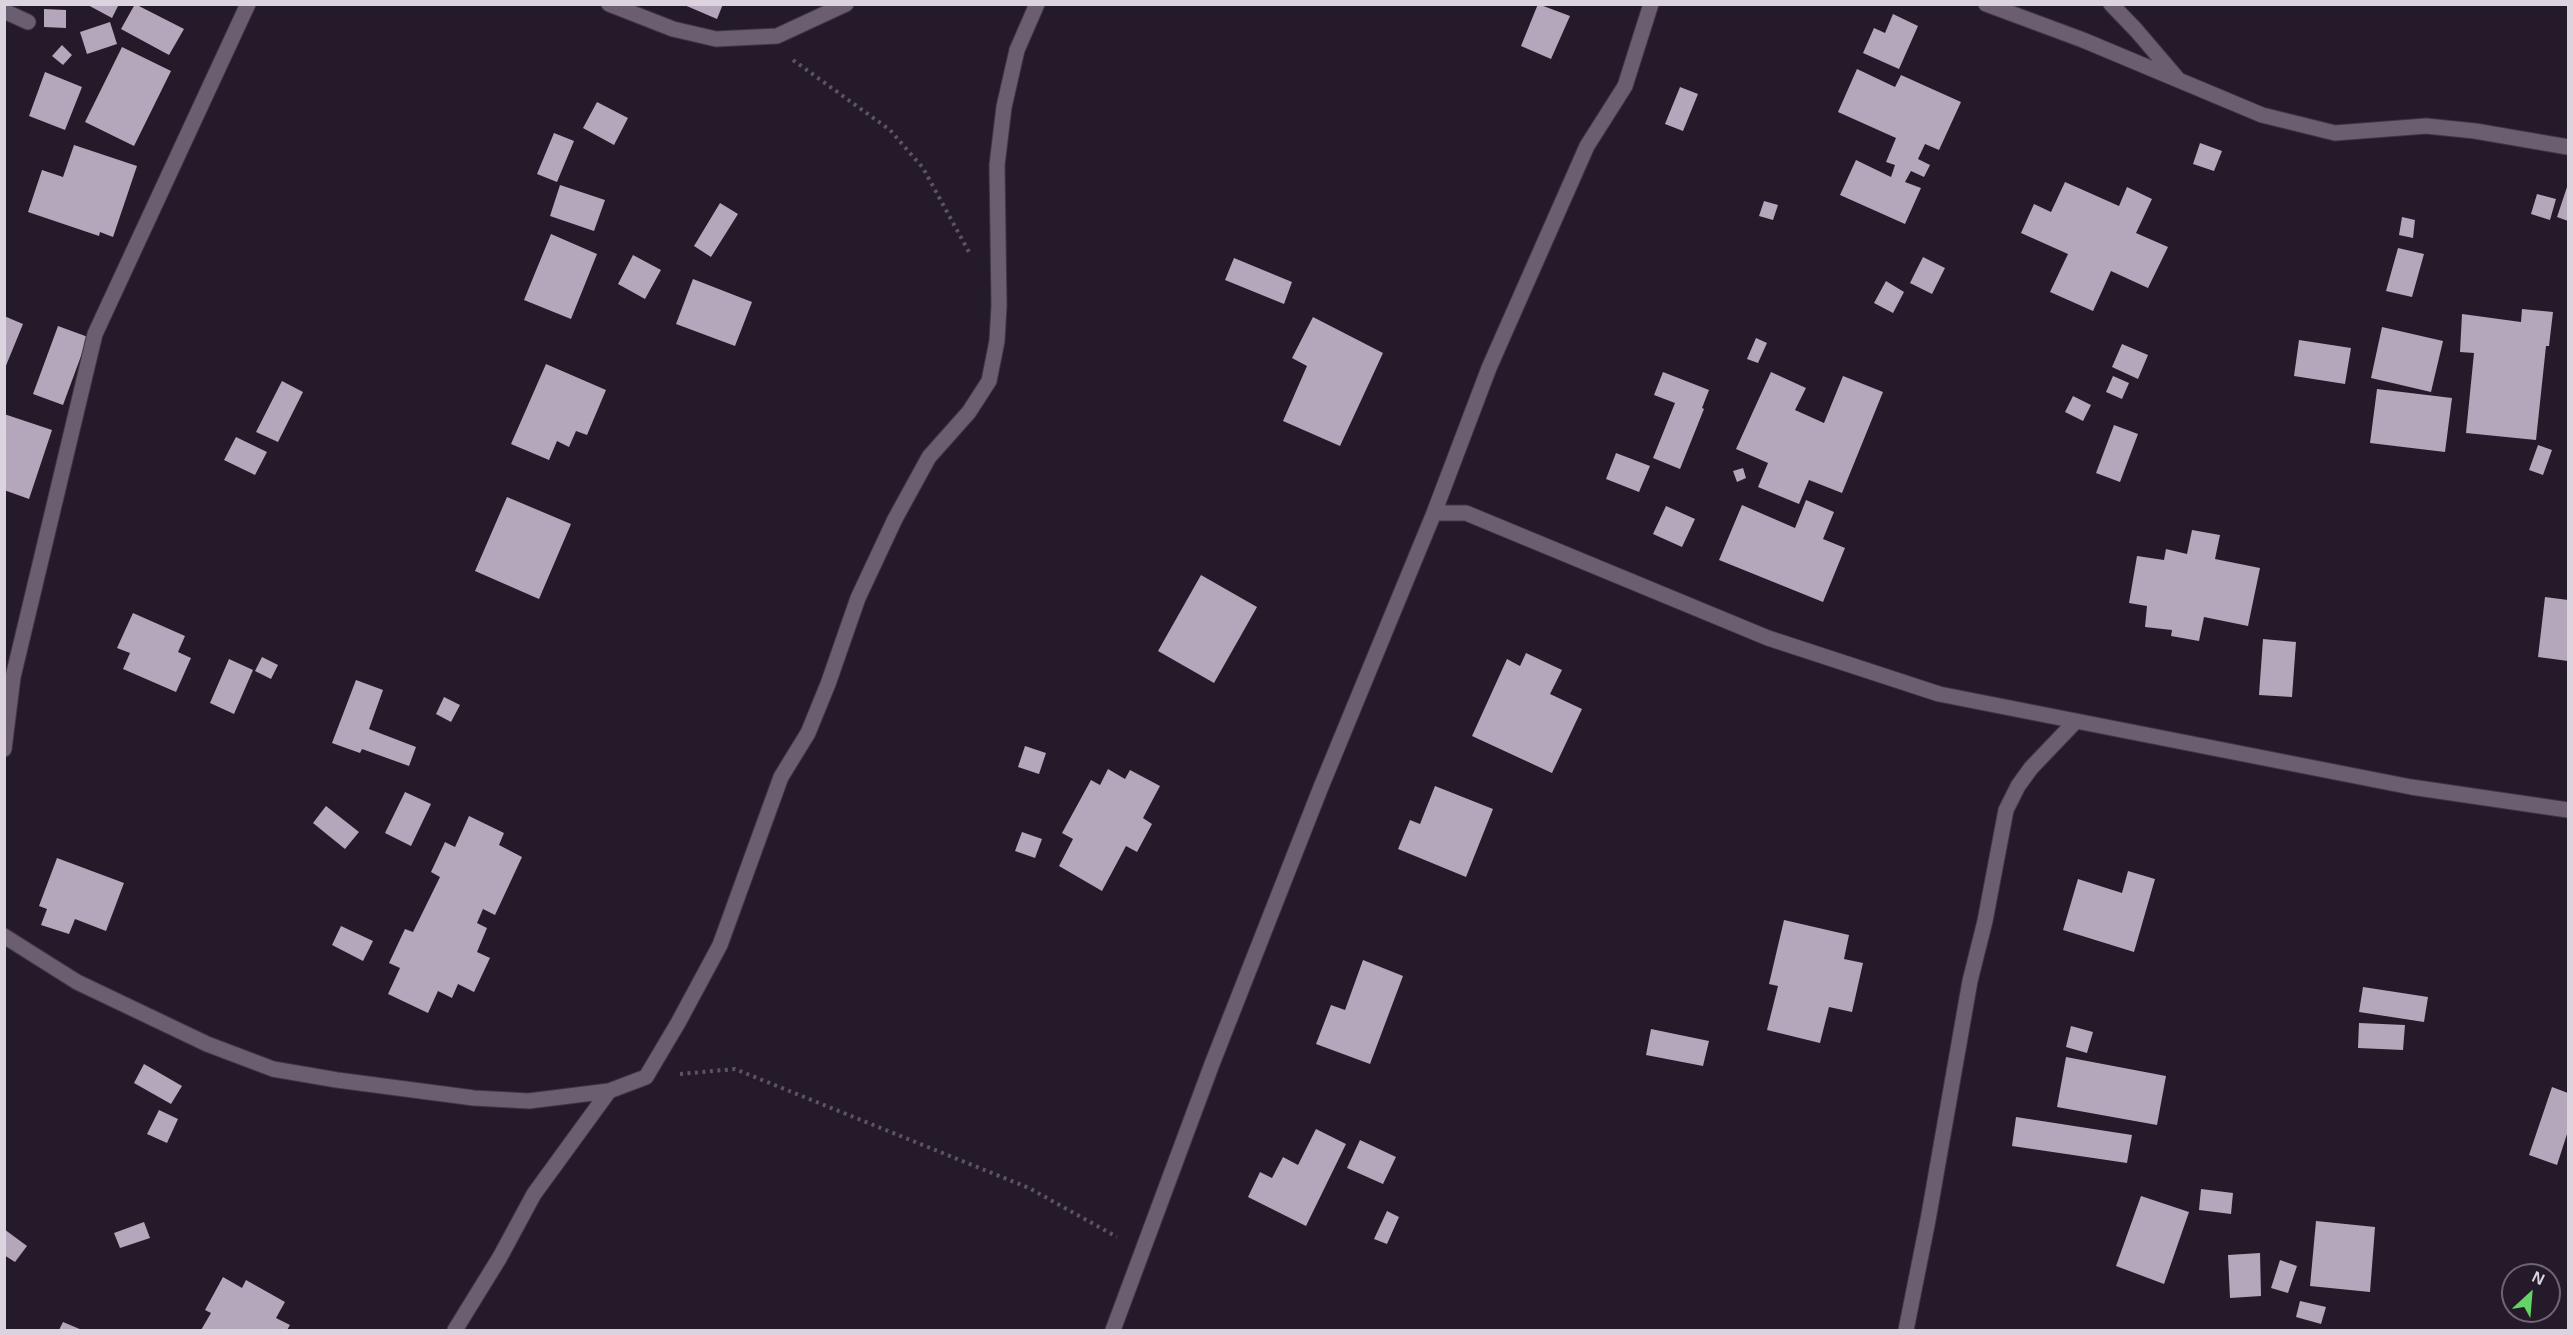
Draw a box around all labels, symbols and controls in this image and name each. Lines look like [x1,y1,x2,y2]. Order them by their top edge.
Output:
north arrow [2501,1263,2561,1323]
text: N [2529,1268,2547,1288]

